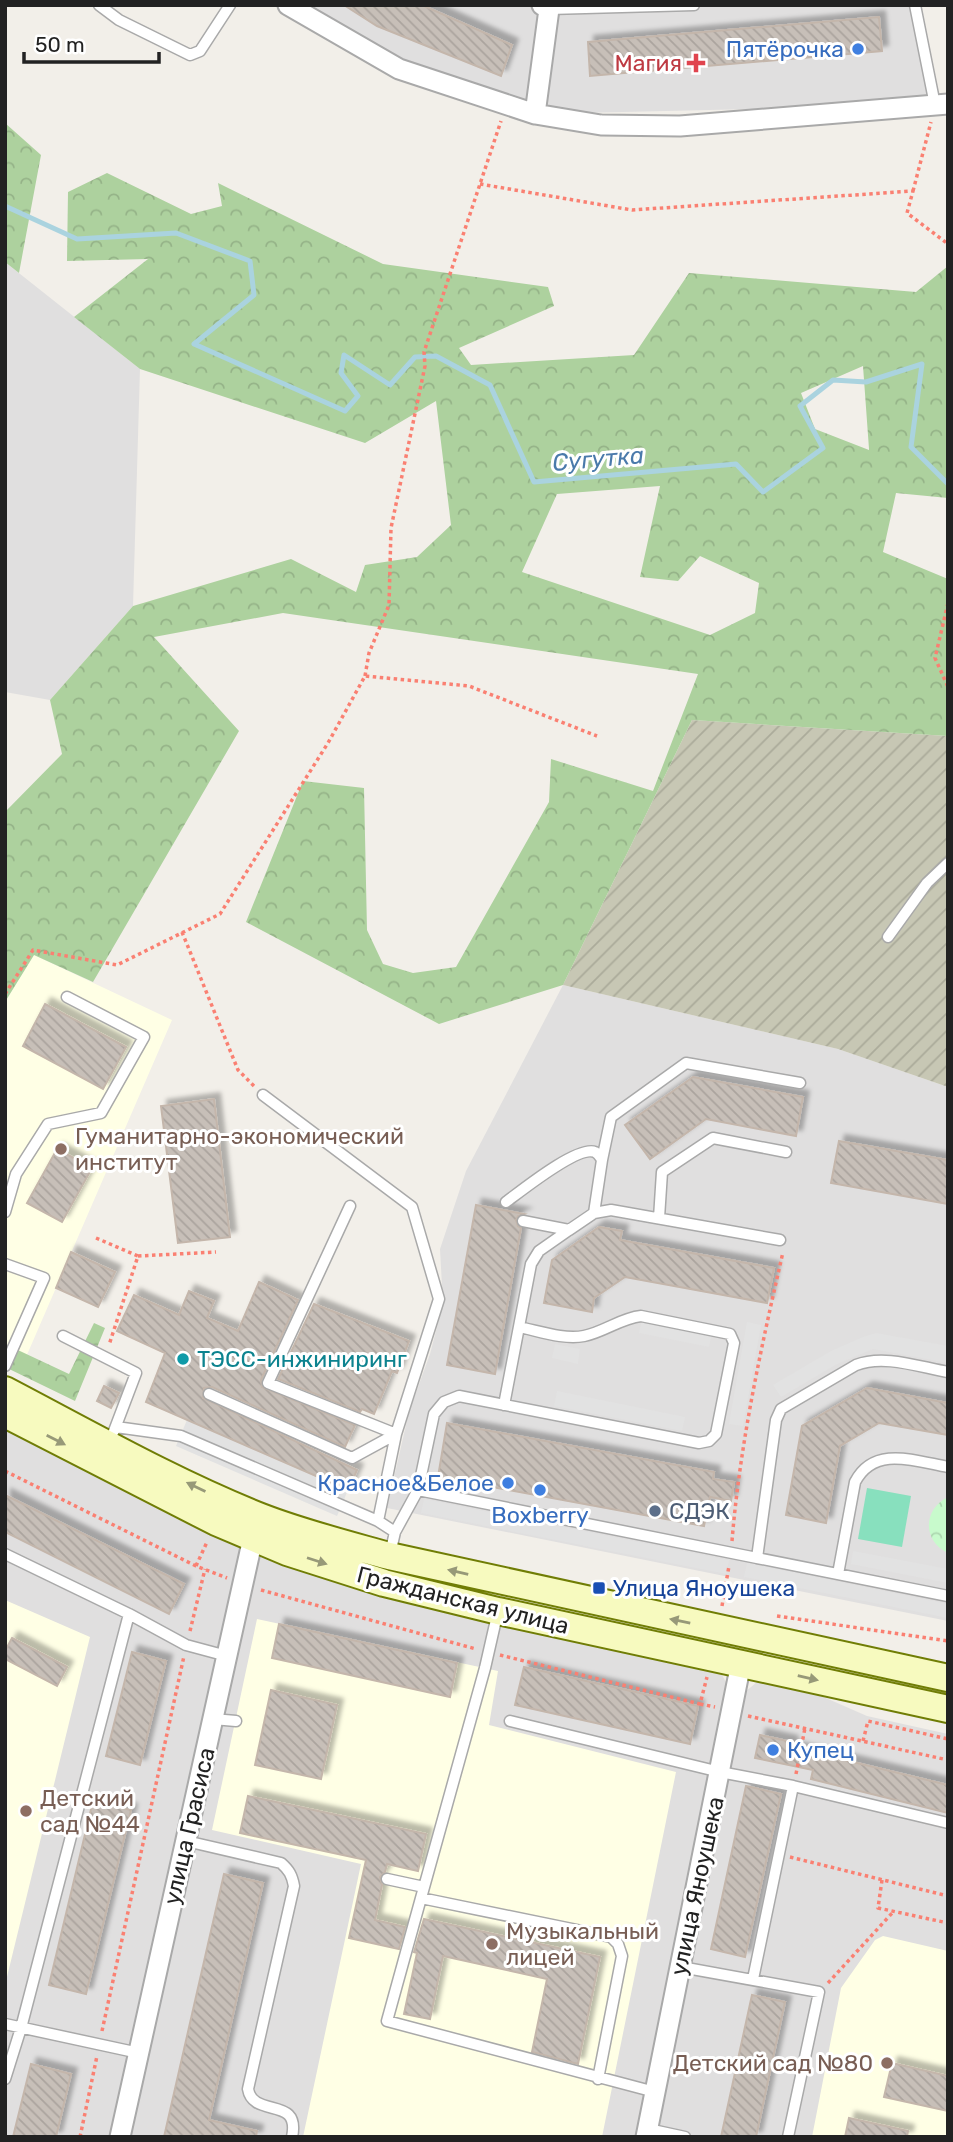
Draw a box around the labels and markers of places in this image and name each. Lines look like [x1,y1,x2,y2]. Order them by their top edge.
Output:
place label: Пятёрочка [726,35,844,63]
marker: Пятёрочка [850,41,866,57]
place label: Магия [615,49,682,77]
marker: Магия [688,55,704,71]
place label: Гуманитарно-экономический институт [75,1122,404,1176]
marker: Гуманитарно-экономический институт [53,1141,69,1157]
place label: ТЭСС-инжиниринг [197,1345,407,1373]
marker: ТЭСС-инжиниринг [175,1351,191,1367]
place label: Красное&Белое [317,1469,494,1497]
marker: Красное&Белое [500,1475,516,1491]
marker: Boxberry [532,1482,548,1498]
place label: СДЭК [669,1497,730,1525]
place label: Boxberry [491,1501,589,1529]
marker: СДЭК [647,1503,663,1519]
place label: Улица Яноушека [613,1574,795,1602]
marker: Улица Яноушека [591,1580,607,1596]
place label: Купец [787,1736,854,1764]
marker: Купец [765,1742,781,1758]
place label: Детский сад №44 [40,1784,140,1838]
marker: Детский сад №44 [18,1803,34,1819]
place label: Музыкальный лицей [506,1917,659,1971]
marker: Музыкальный лицей [484,1936,500,1952]
place label: Детский сад №80 [673,2049,873,2077]
marker: Детский сад №80 [879,2055,895,2071]

